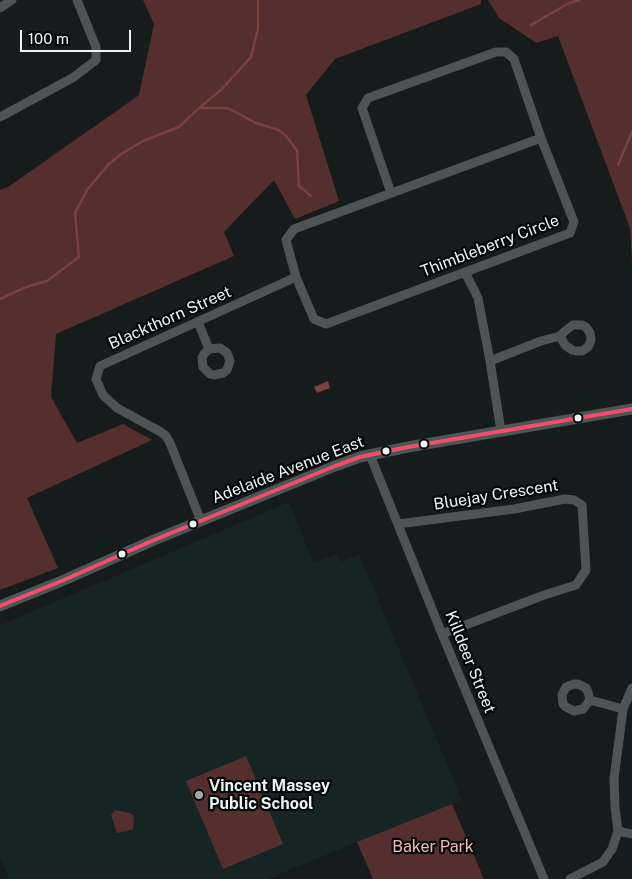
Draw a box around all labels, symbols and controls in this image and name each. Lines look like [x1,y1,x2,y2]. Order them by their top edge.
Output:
scale bar [22,20,134,52]
text: 100 m [28,30,69,47]
street label: Thimbleberry Circle [418,211,562,281]
street label: Blackthorn Street [106,282,234,354]
unlabelled marker [573,413,583,423]
street label: Adelaide Avenue East [209,432,367,508]
unlabelled marker [419,439,429,449]
unlabelled marker [381,446,391,456]
street label: Bluejay Crescent [432,476,560,514]
unlabelled marker [188,519,198,529]
unlabelled marker [117,549,127,559]
street label: Killdeer Street [441,608,499,716]
place label: Vincent Massey Public School [209,776,330,814]
marker: Vincent Massey Public School [193,789,205,801]
park label: Baker Park [392,837,474,857]

